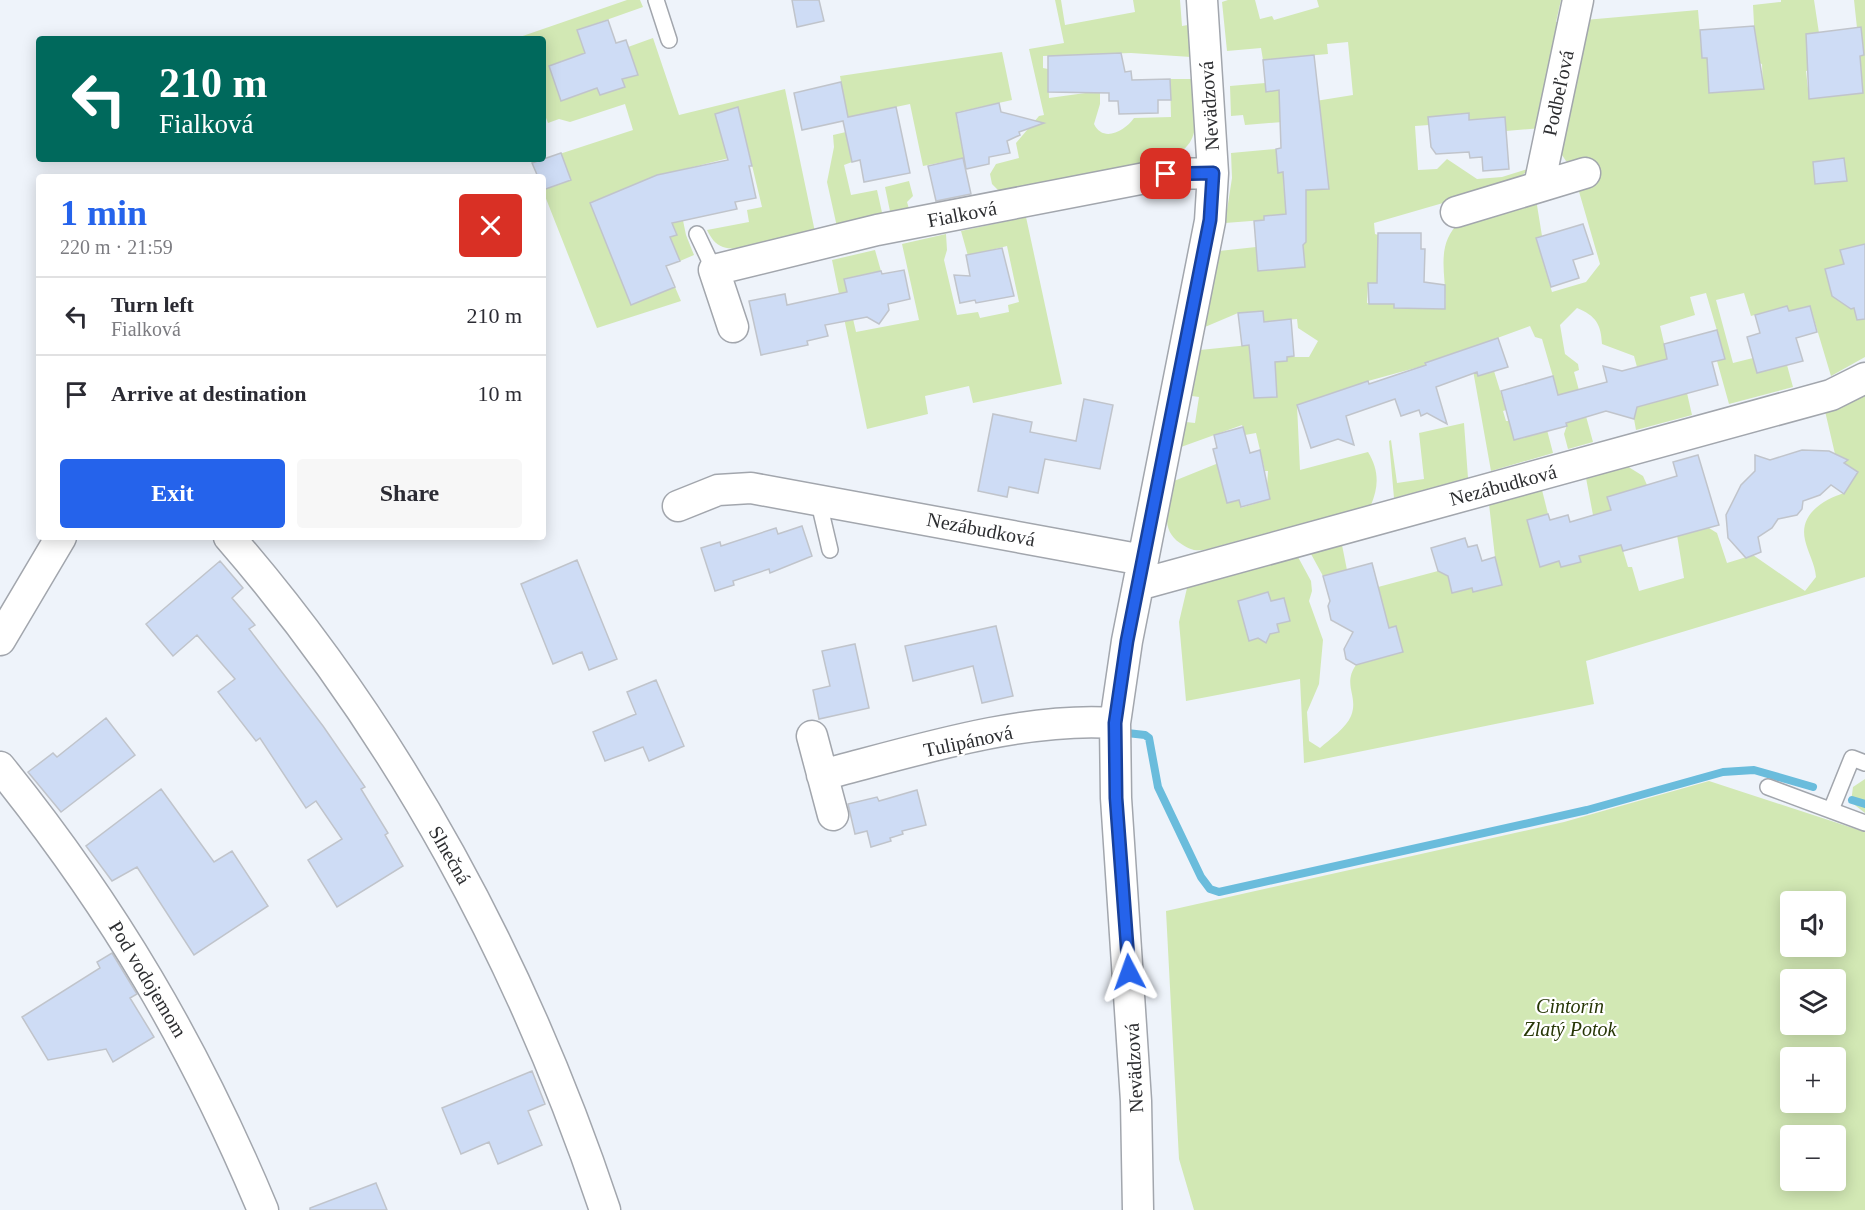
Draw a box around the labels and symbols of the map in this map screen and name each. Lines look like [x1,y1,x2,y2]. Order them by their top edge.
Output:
street label: Podbeľová [1538,48,1578,138]
street label: Nevädzová [1195,60,1223,152]
pin [1140,148,1191,199]
street label: Fialková [926,197,999,231]
street label: Nezábudková [1447,460,1559,510]
street label: Nezábudková [925,508,1037,550]
street label: Tulipánová [922,721,1015,762]
street label: Slnečná [425,822,475,888]
street label: Pod vodojemom [104,917,192,1042]
position arrow [1097,940,1161,1004]
park label: Cintorín Zlatý Potok [1524,995,1618,1041]
street label: Nevädzová [1121,1022,1147,1113]

